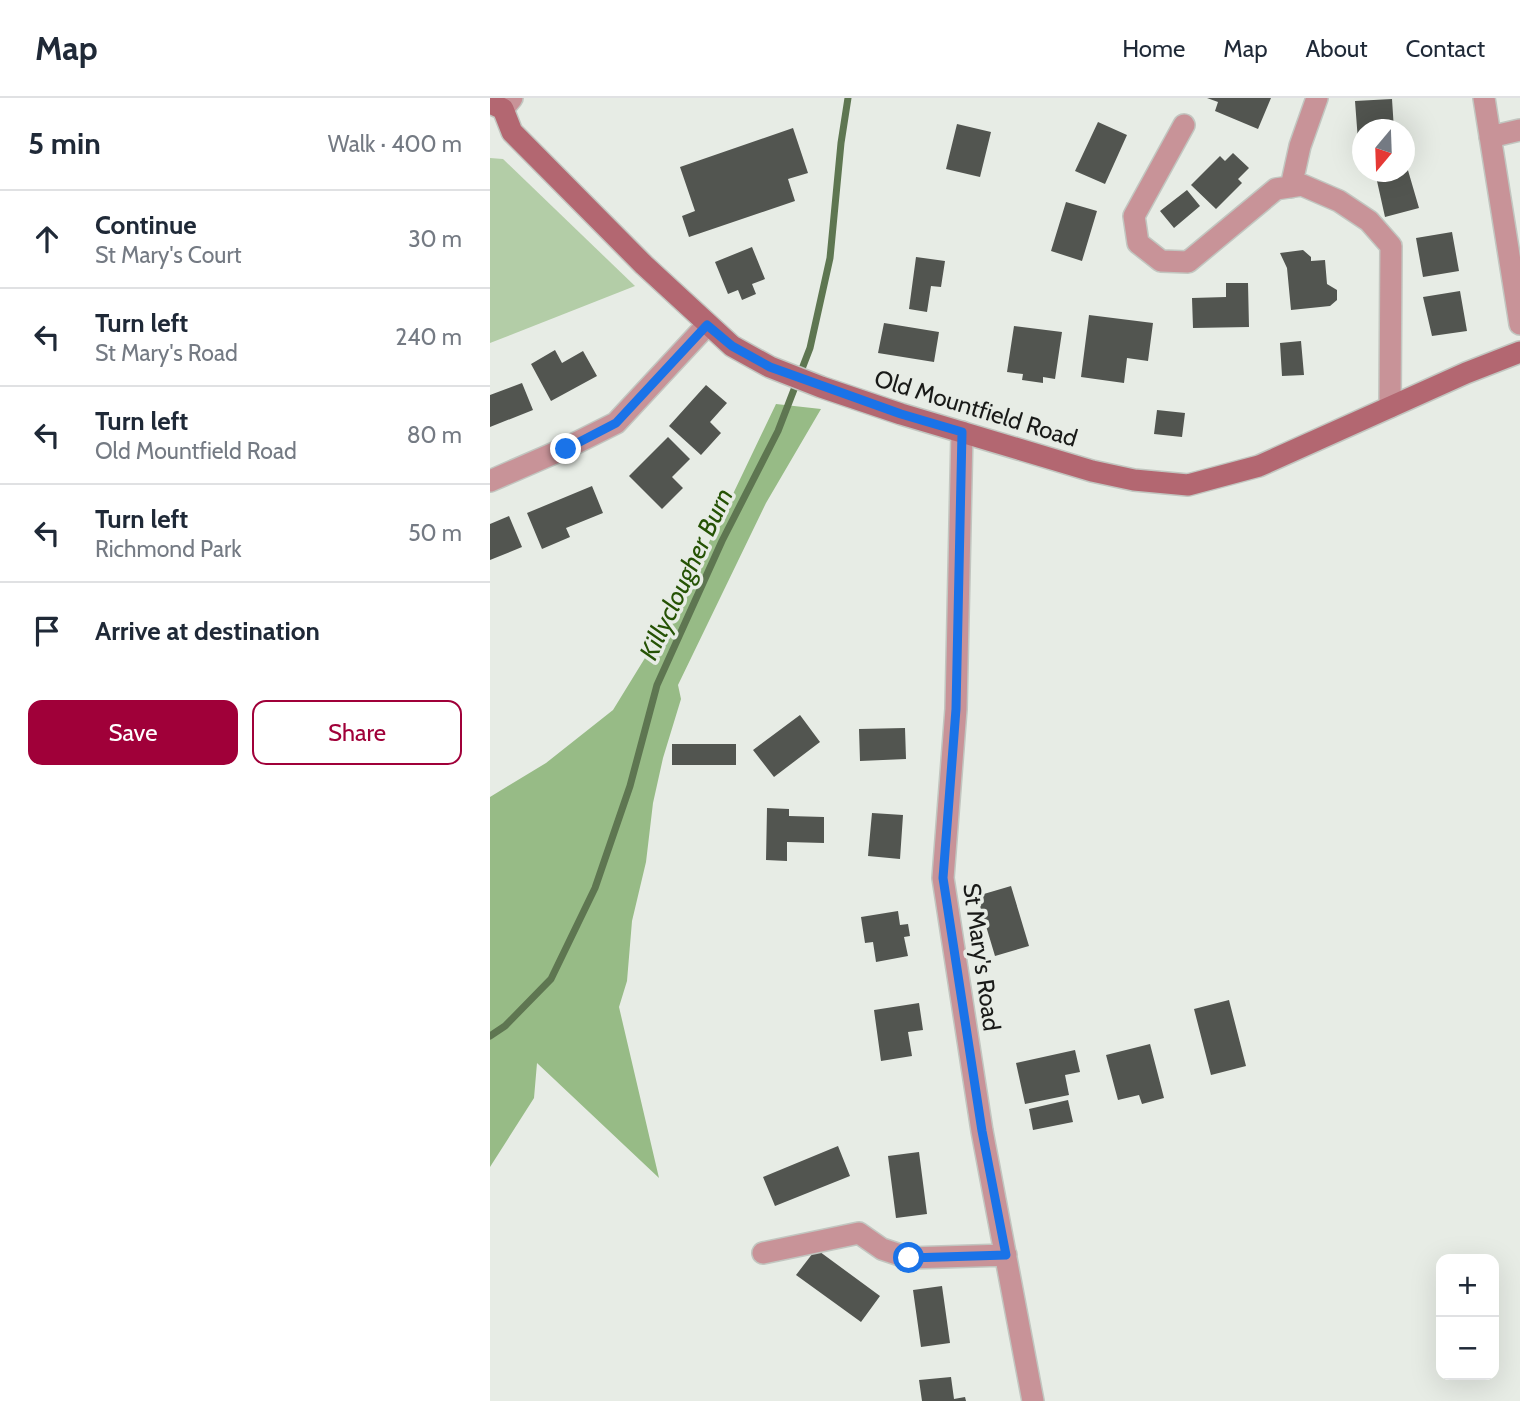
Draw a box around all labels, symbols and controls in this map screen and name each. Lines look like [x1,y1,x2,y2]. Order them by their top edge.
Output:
text: Map [35,28,98,68]
text: Home [1122,34,1185,63]
text: Map [1223,34,1268,63]
text: About [1306,34,1368,63]
text: Contact [1406,34,1485,63]
north arrow [1352,119,1415,182]
text: 5 min [28,125,101,162]
text: Walk · 400 m [328,130,462,158]
text: Continue [95,209,197,241]
icon: ahead [28,220,66,258]
text: 30 m [408,225,462,253]
text: St Mary's Court [95,241,241,269]
text: Turn left [95,307,188,339]
icon: left [28,318,66,356]
text: 240 m [395,323,462,351]
text: St Mary's Road [95,339,238,367]
street label: Old Mountfield Road [871,363,1081,453]
text: Turn left [95,405,188,437]
icon: left [28,416,66,454]
text: 80 m [407,421,462,449]
route end [550,433,581,464]
text: Old Mountfield Road [95,437,297,465]
water label: Killyclougher Burn [632,483,740,665]
text: Turn left [95,503,188,535]
icon: left [28,514,66,552]
text: 50 m [408,519,462,547]
text: Richmond Park [95,535,242,563]
icon: arrive [28,612,66,650]
text: Arrive at destination [95,615,320,647]
button: Save [28,700,238,765]
button: Share [252,700,462,765]
street label: St Mary's Road [957,881,1007,1033]
route start [893,1242,924,1273]
map controls [1436,1254,1499,1380]
button: + [1436,1254,1499,1317]
button: − [1436,1317,1499,1380]

